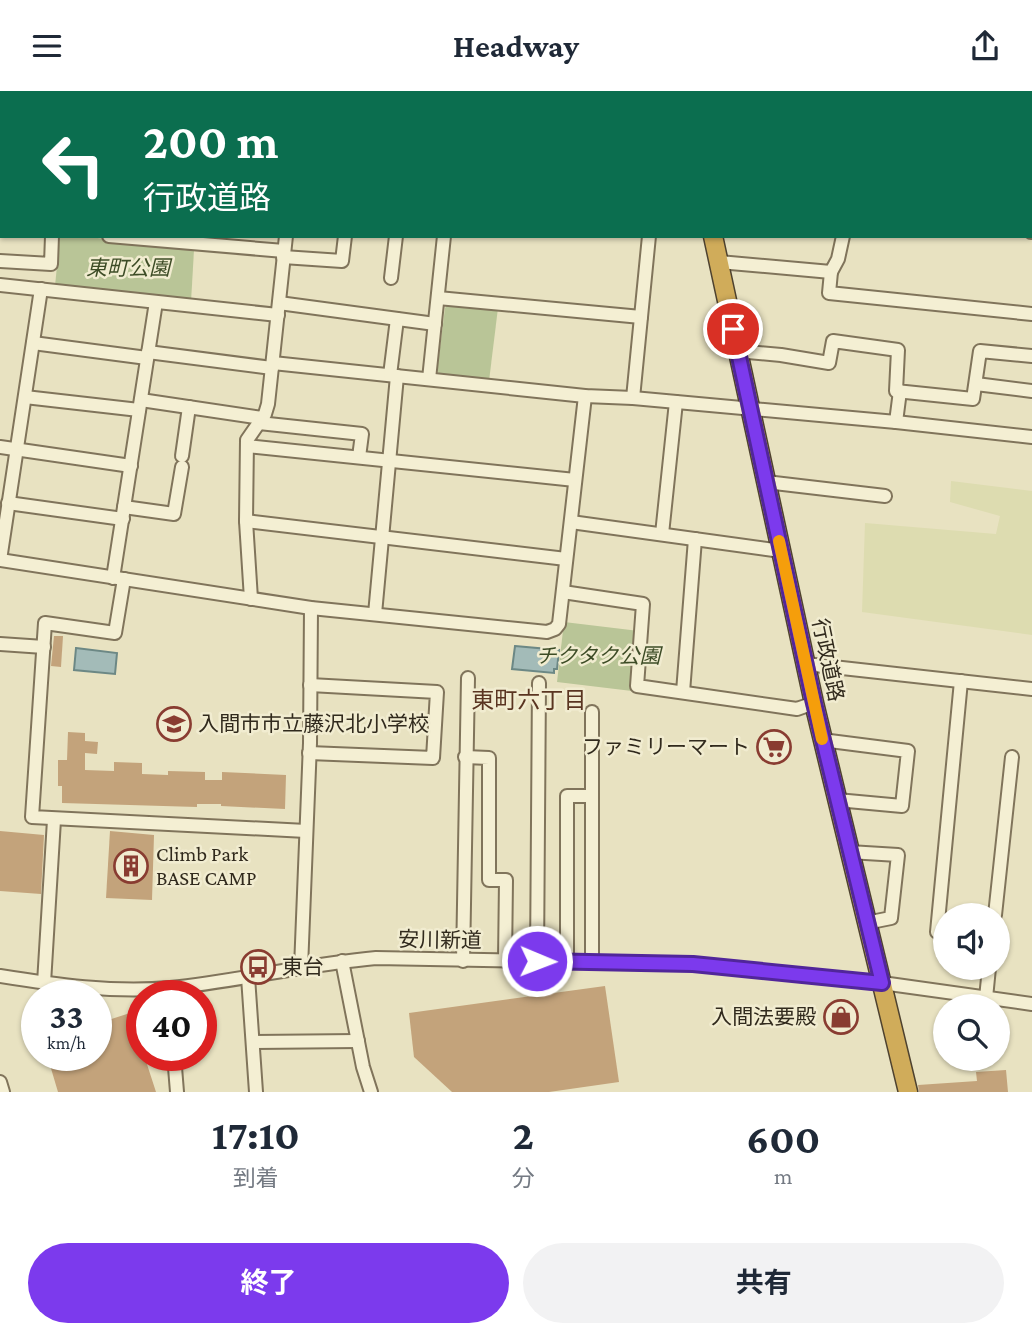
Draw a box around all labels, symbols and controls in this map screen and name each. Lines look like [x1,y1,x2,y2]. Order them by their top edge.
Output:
icon: menu [28,27,66,65]
icon: share [966,27,1004,65]
text: Headway [453,28,579,64]
text: 200 m [143,114,278,169]
icon: left [28,119,119,210]
text: 行政道路 [143,180,271,216]
park label: 東町公園 [86,256,173,280]
pin [703,299,763,359]
icon: arrive [714,310,752,348]
street label: 行政道路 [808,616,848,704]
park label: チクタク公園 [535,644,664,668]
district label: 東町六丁目 [472,687,587,713]
school or university icon: 入間市市立藤沢北小学校 [155,705,193,743]
place label: 入間市市立藤沢北小学校 [198,712,429,736]
supermarket icon: ファミリーマート [755,728,793,766]
place label: ファミリーマート [582,735,750,759]
place label: Climb Park BASE CAMP [156,842,256,890]
building icon: Climb Park BASE CAMP [112,847,150,885]
map controls [933,903,1010,1071]
button: sound [933,903,1010,980]
position arrow [500,924,574,998]
street label: 安川新道 [398,927,482,953]
bus stop icon: 東台 [239,948,277,986]
place label: 東台 [282,955,324,979]
speed limit sign: 40 [126,980,217,1071]
button: search [933,994,1010,1071]
text: 33 [49,997,84,1036]
shop icon: 入間法要殿 [822,998,860,1036]
place label: 入間法要殿 [711,1005,816,1029]
text: km/h [47,1033,86,1053]
text: 17:10 [212,1111,300,1158]
text: 2 [512,1111,534,1158]
text: 600 [746,1115,820,1162]
text: m [774,1163,793,1189]
text: 到着 [233,1165,279,1191]
text: 分 [512,1165,535,1191]
button: 終了 [28,1243,509,1323]
button: 共有 [523,1243,1004,1323]

